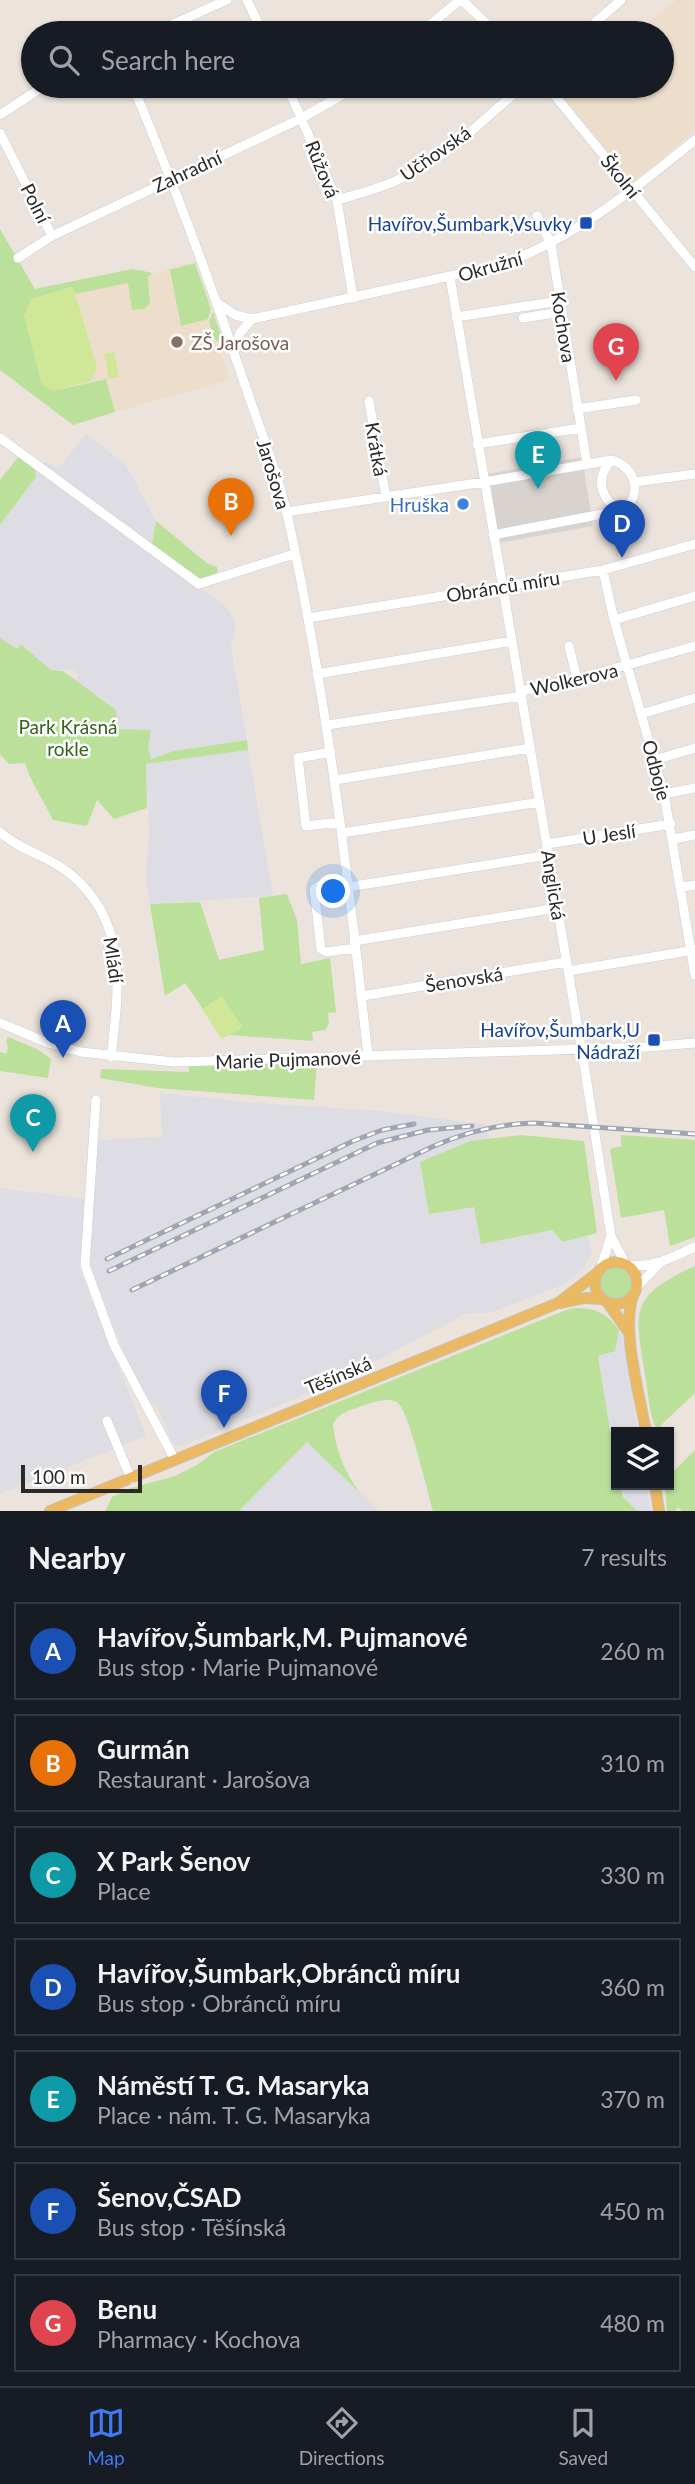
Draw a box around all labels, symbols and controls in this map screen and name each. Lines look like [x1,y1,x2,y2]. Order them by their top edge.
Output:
search box [21,21,674,98]
icon: search [45,41,83,79]
text: Search here [101,44,235,76]
street label: Učňovská [395,120,475,186]
street label: Růžová [301,137,345,201]
street label: Zahradní [149,144,226,197]
street label: Školní [596,149,646,204]
street label: Polní [16,179,56,228]
place label: Havířov,Šumbark,Vsuvky [368,212,572,235]
marker: Havířov,Šumbark,Vsuvky [578,215,594,231]
street label: Okružní [455,245,526,286]
street label: Kochova [547,290,581,364]
pin: G [593,323,639,381]
place label: ZŠ Jarošova [191,331,289,354]
marker: ZŠ Jarošova [169,334,185,350]
street label: Krátká [361,420,393,478]
pin: E [515,431,561,489]
street label: Jarošova [252,436,296,512]
pin: B [208,478,254,536]
place label: Hruška [390,493,449,516]
marker: Hruška [455,496,471,512]
pin: D [599,500,645,558]
street label: Obránců míru [445,566,561,606]
street label: Wolkerova [528,658,620,700]
park label: Park Krásná rokle [18,715,118,760]
street label: Odboje [638,737,676,803]
street label: U Jeslí [581,818,639,850]
street label: Anglická [537,848,571,922]
your location [316,874,350,908]
street label: Mládí [99,935,129,986]
street label: Šenovská [424,962,504,996]
pin: A [40,1000,86,1058]
place label: Havířov,Šumbark,U Nádraží [480,1018,641,1063]
marker: Havířov,Šumbark,U Nádraží [646,1032,662,1048]
street label: Marie Pujmanové [215,1045,361,1073]
pin: C [10,1094,56,1152]
street label: Těšínská [301,1351,375,1399]
pin: F [201,1370,247,1428]
map controls [611,1427,674,1490]
button: layers [611,1427,674,1490]
scale bar [21,1462,142,1494]
text: 100 m [32,1465,86,1488]
text: Nearby [28,1539,126,1575]
text: 7 results [581,1543,667,1571]
text: Havířov,Šumbark,M. Pujmanové [97,1621,468,1653]
text: A [45,1637,61,1665]
text: 260 m [600,1637,665,1665]
text: Bus stop · Marie Pujmanové [97,1653,378,1681]
text: Gurmán [97,1733,190,1765]
text: B [45,1749,61,1777]
text: 310 m [600,1749,665,1777]
text: Restaurant · Jarošova [97,1765,310,1793]
text: X Park Šenov [97,1845,251,1877]
text: C [45,1861,61,1889]
text: 330 m [600,1861,665,1889]
text: Place [97,1877,151,1905]
text: Havířov,Šumbark,Obránců míru [97,1957,461,1989]
text: D [44,1973,62,2001]
text: 360 m [600,1973,665,2001]
text: Bus stop · Obránců míru [97,1989,341,2017]
text: Náměstí T. G. Masaryka [97,2069,370,2101]
text: E [46,2085,60,2113]
text: 370 m [600,2085,665,2113]
text: Place · nám. T. G. Masaryka [97,2101,371,2129]
text: Šenov,ČSAD [97,2181,242,2213]
text: F [46,2197,60,2225]
text: 450 m [600,2197,665,2225]
text: Bus stop · Těšínská [97,2213,286,2241]
text: Benu [97,2293,157,2325]
text: G [45,2309,61,2337]
text: 480 m [600,2309,665,2337]
text: Pharmacy · Kochova [97,2325,301,2353]
tab: Map [87,2404,125,2469]
tab: Directions [299,2404,385,2469]
tab: Saved [558,2404,608,2469]

